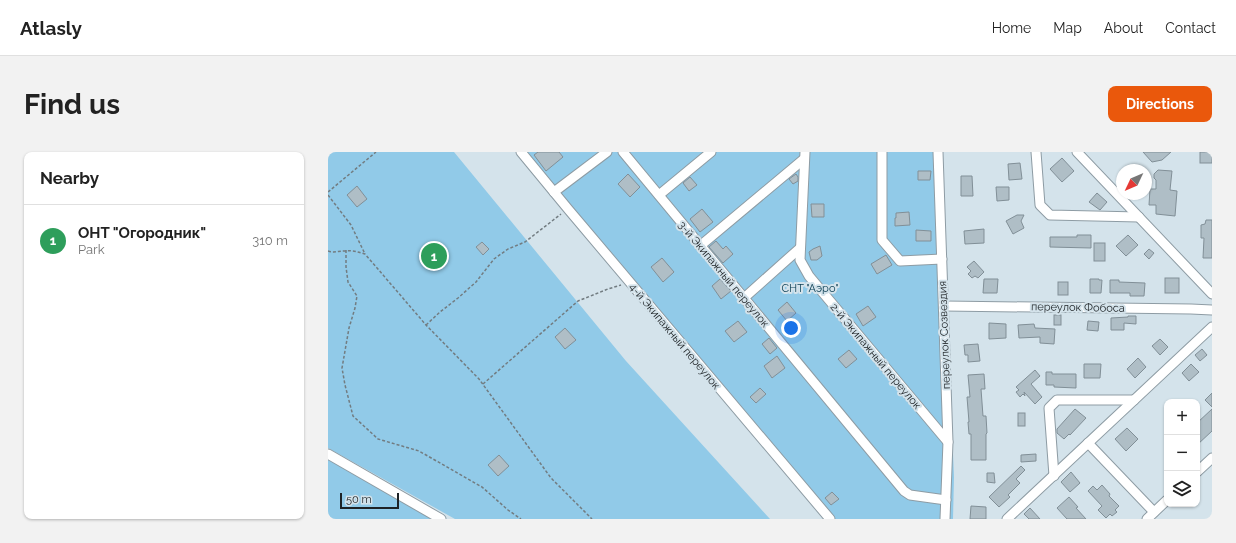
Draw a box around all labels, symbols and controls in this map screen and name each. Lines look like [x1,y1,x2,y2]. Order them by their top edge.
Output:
text: Atlasly [20,17,82,39]
text: Home [992,20,1031,36]
text: Map [1053,20,1082,36]
text: About [1104,20,1143,36]
text: Contact [1165,20,1216,36]
button: Directions [1108,86,1212,122]
text: Find us [24,88,120,121]
north arrow [1116,164,1152,200]
text: Nearby [40,168,99,188]
street label: 3-й Экипажный переулок [675,219,772,330]
text: ОНТ "Огородник" [78,224,206,242]
text: 1 [50,233,56,248]
text: 310 m [252,233,288,248]
pin: 1 [421,241,447,271]
text: Park [78,242,105,257]
street label: 4-й Экипажный переулок [626,281,723,392]
street label: переулок Созвездия [936,281,953,389]
park label: СНТ "Аэро" [782,282,839,295]
street label: переулок Фобоса [1031,300,1125,315]
street label: 2-й Экипажный переулок [828,301,924,412]
your location [781,318,801,338]
map controls [1164,399,1200,507]
button: + [1164,399,1200,435]
button: − [1164,435,1200,471]
button: layers [1164,471,1200,507]
scale bar [340,491,399,510]
text: 50 m [346,493,372,506]

